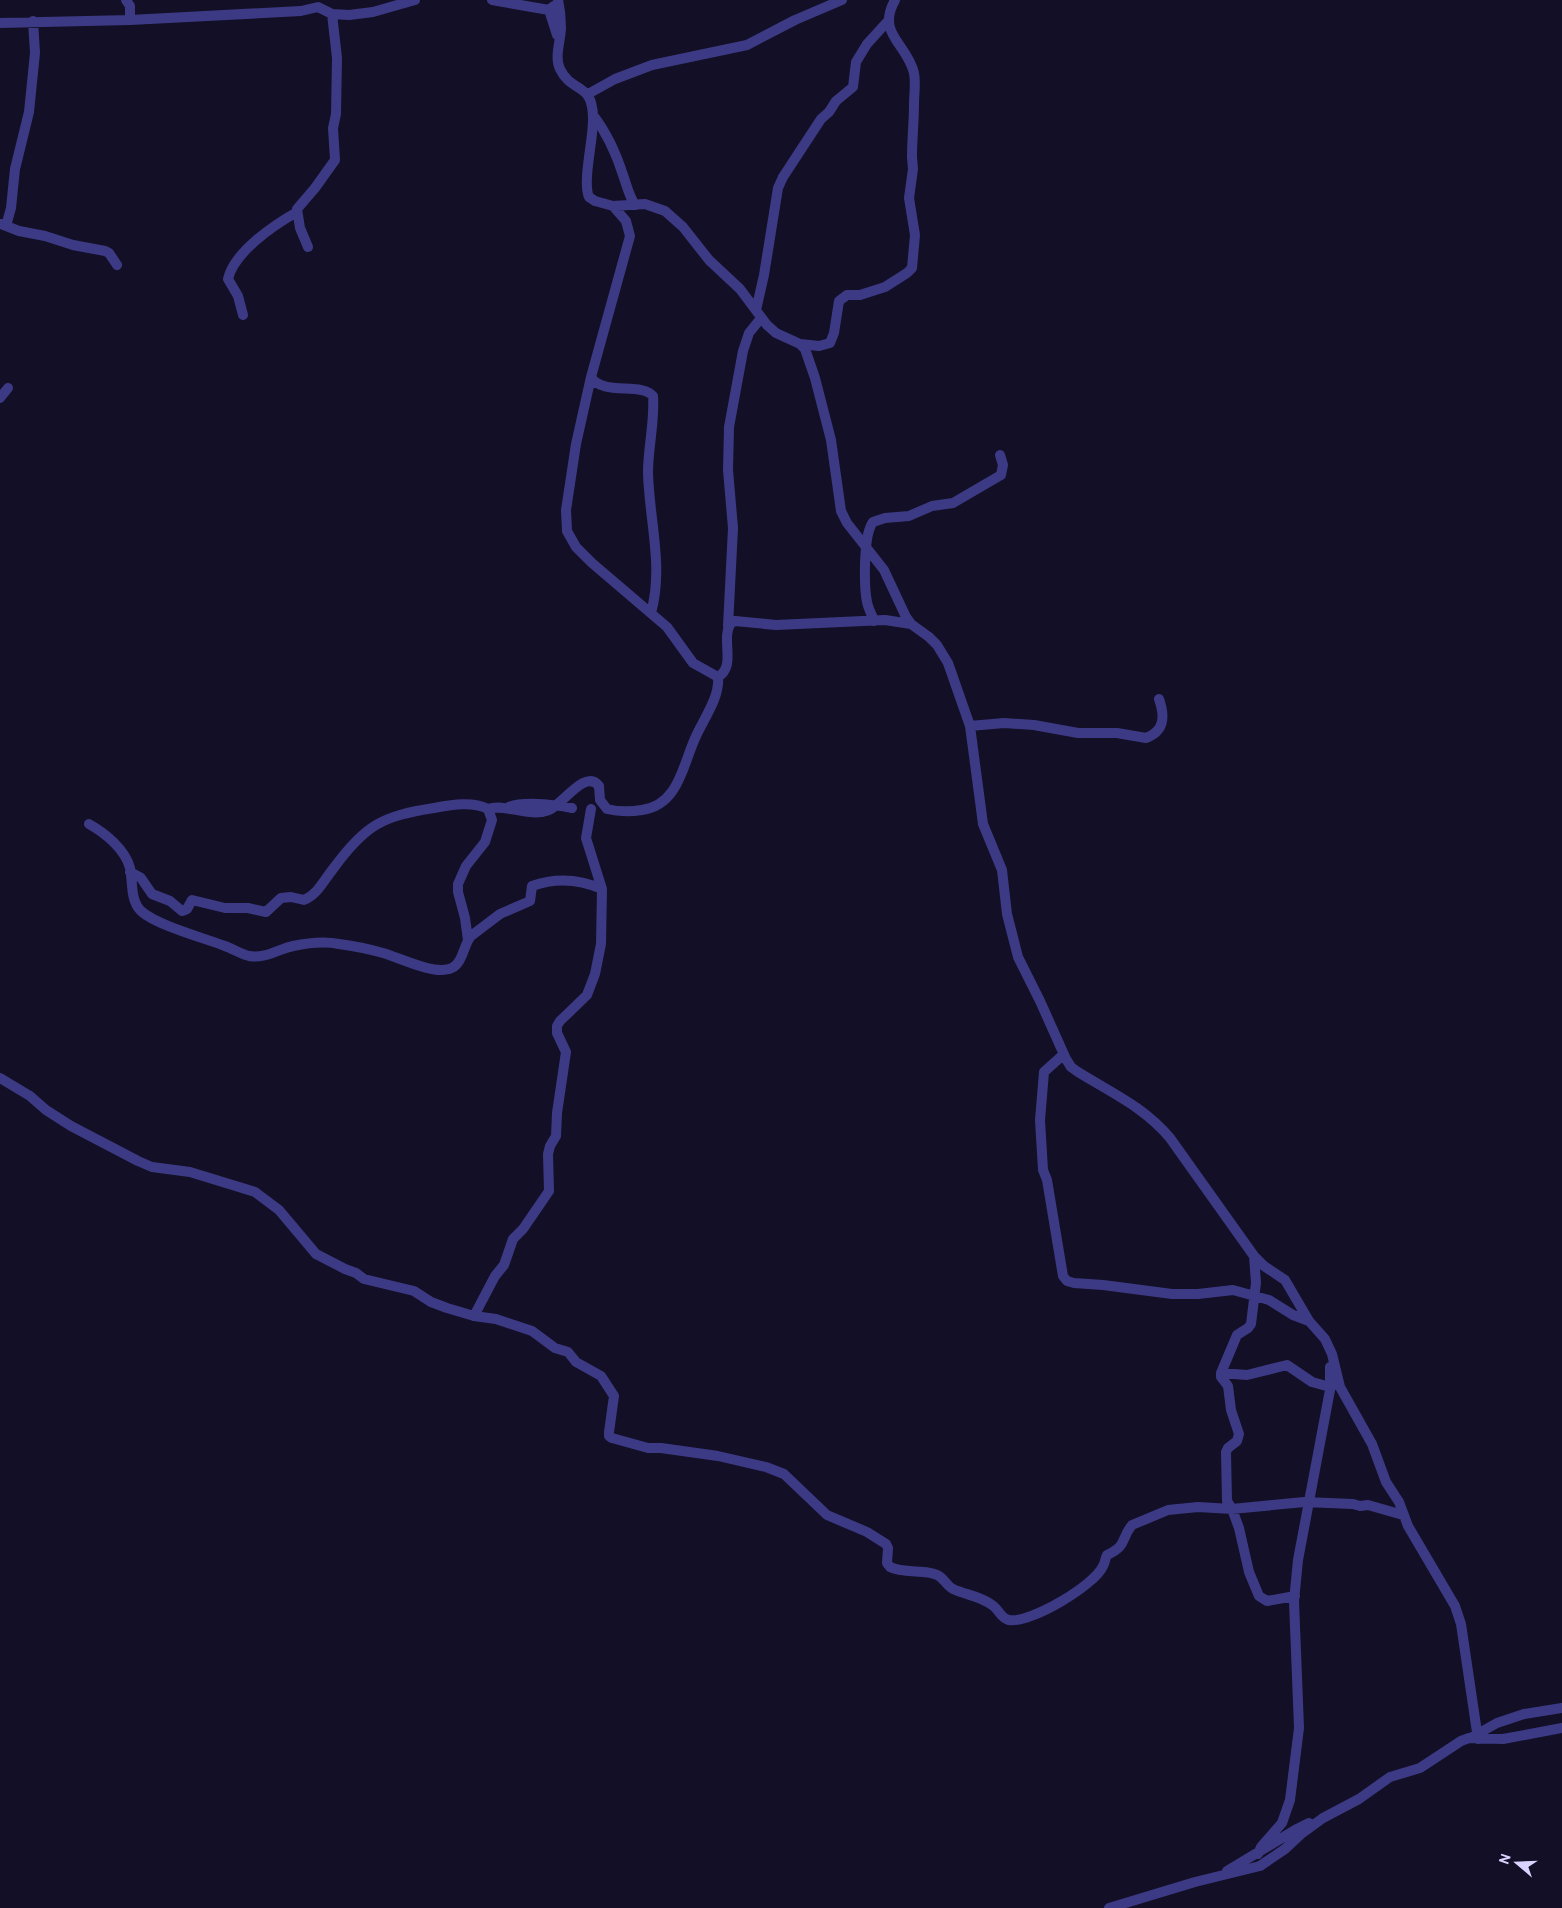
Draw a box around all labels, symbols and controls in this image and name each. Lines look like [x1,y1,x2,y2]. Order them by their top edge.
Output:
north arrow [1492,1838,1542,1888]
text: N [1496,1852,1516,1867]

